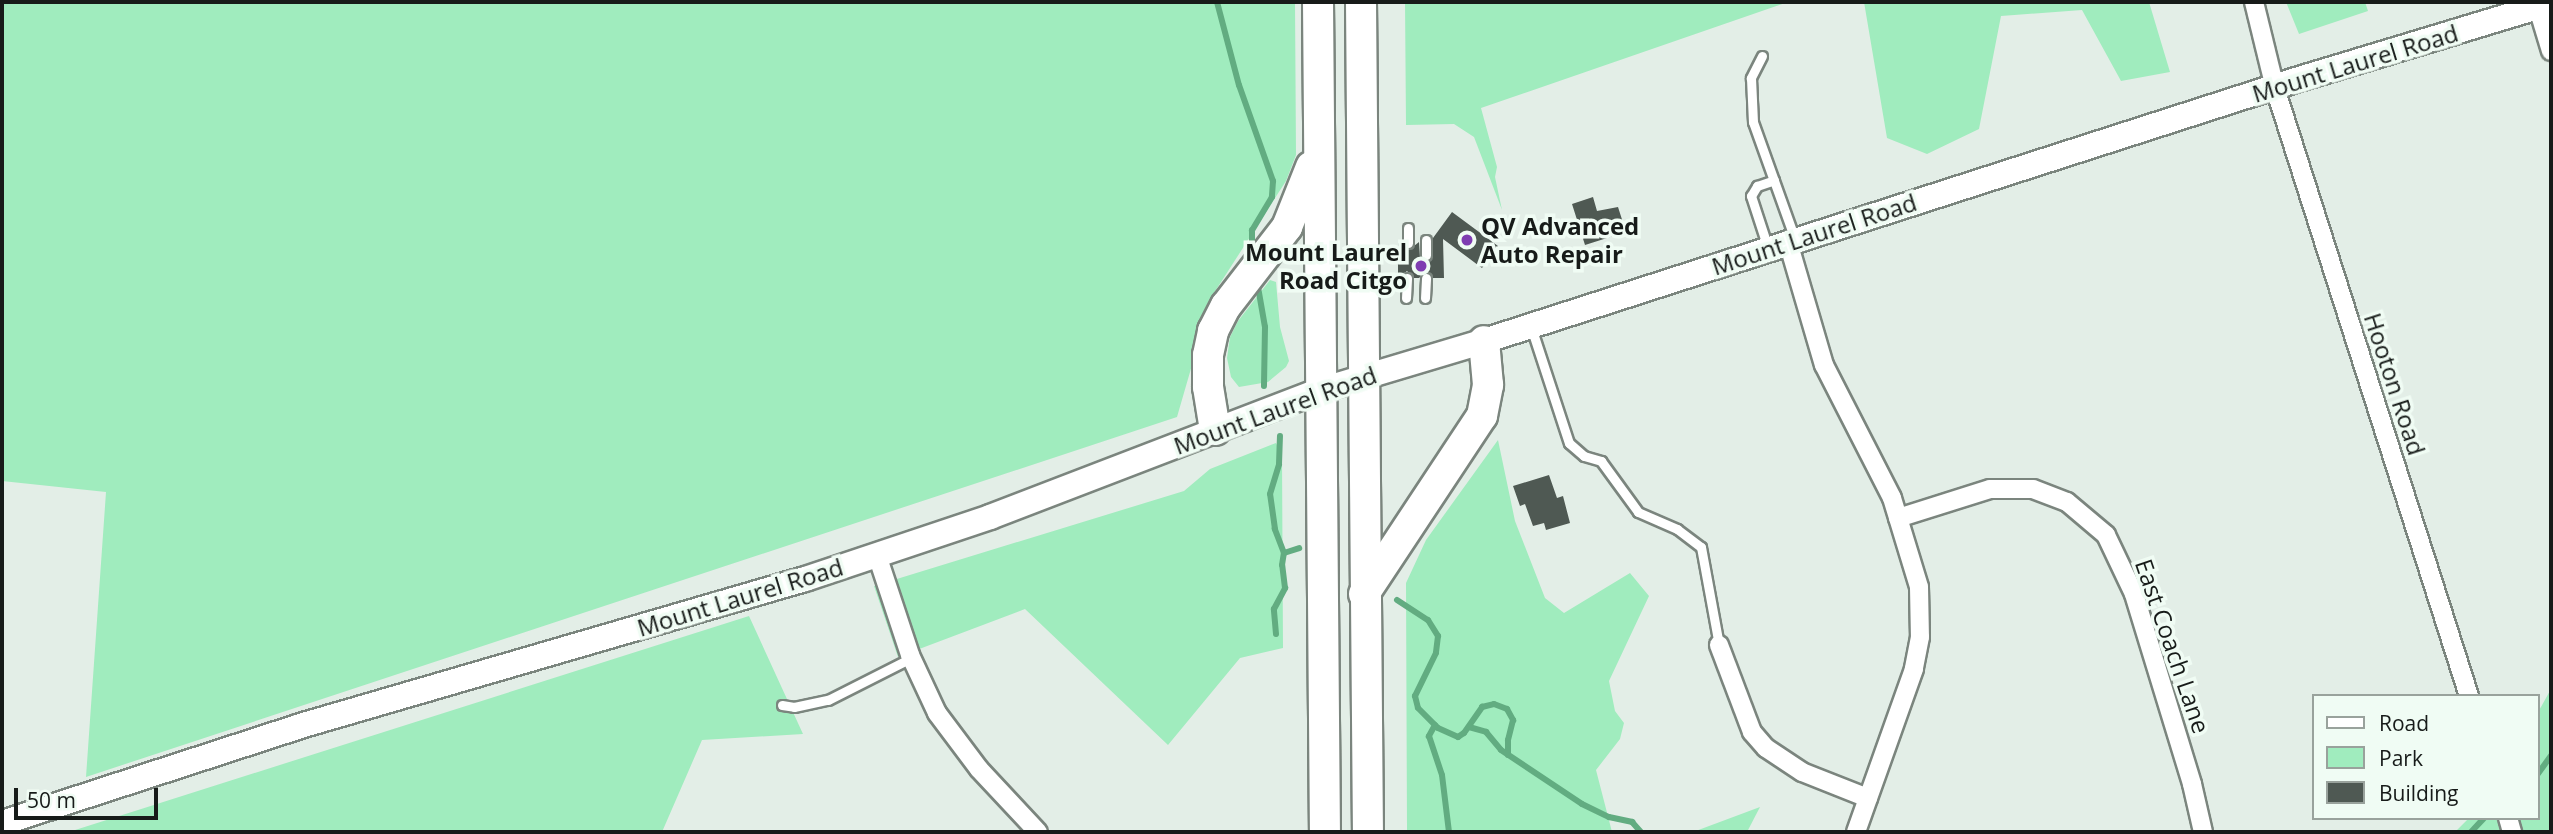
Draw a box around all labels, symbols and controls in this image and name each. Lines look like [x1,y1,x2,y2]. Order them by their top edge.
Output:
street label: Mount Laurel Road [2249,18,2461,108]
street label: Mount Laurel Road [1708,187,1920,281]
place label: QV Advanced Auto Repair [1481,212,1639,268]
marker: QV Advanced Auto Repair [1459,232,1475,248]
place label: Mount Laurel Road Citgo [1245,238,1407,294]
marker: Mount Laurel Road Citgo [1413,258,1429,274]
street label: Hooton Road [2358,309,2432,459]
street label: Mount Laurel Road [1170,360,1380,460]
street label: Mount Laurel Road [634,552,846,642]
street label: East Coach Lane [2130,555,2216,737]
legend [2312,694,2539,820]
text: Road [2379,709,2429,737]
text: Park [2379,744,2423,772]
scale bar [18,774,161,818]
text: Building [2379,779,2458,807]
text: 50 m [27,786,76,814]

